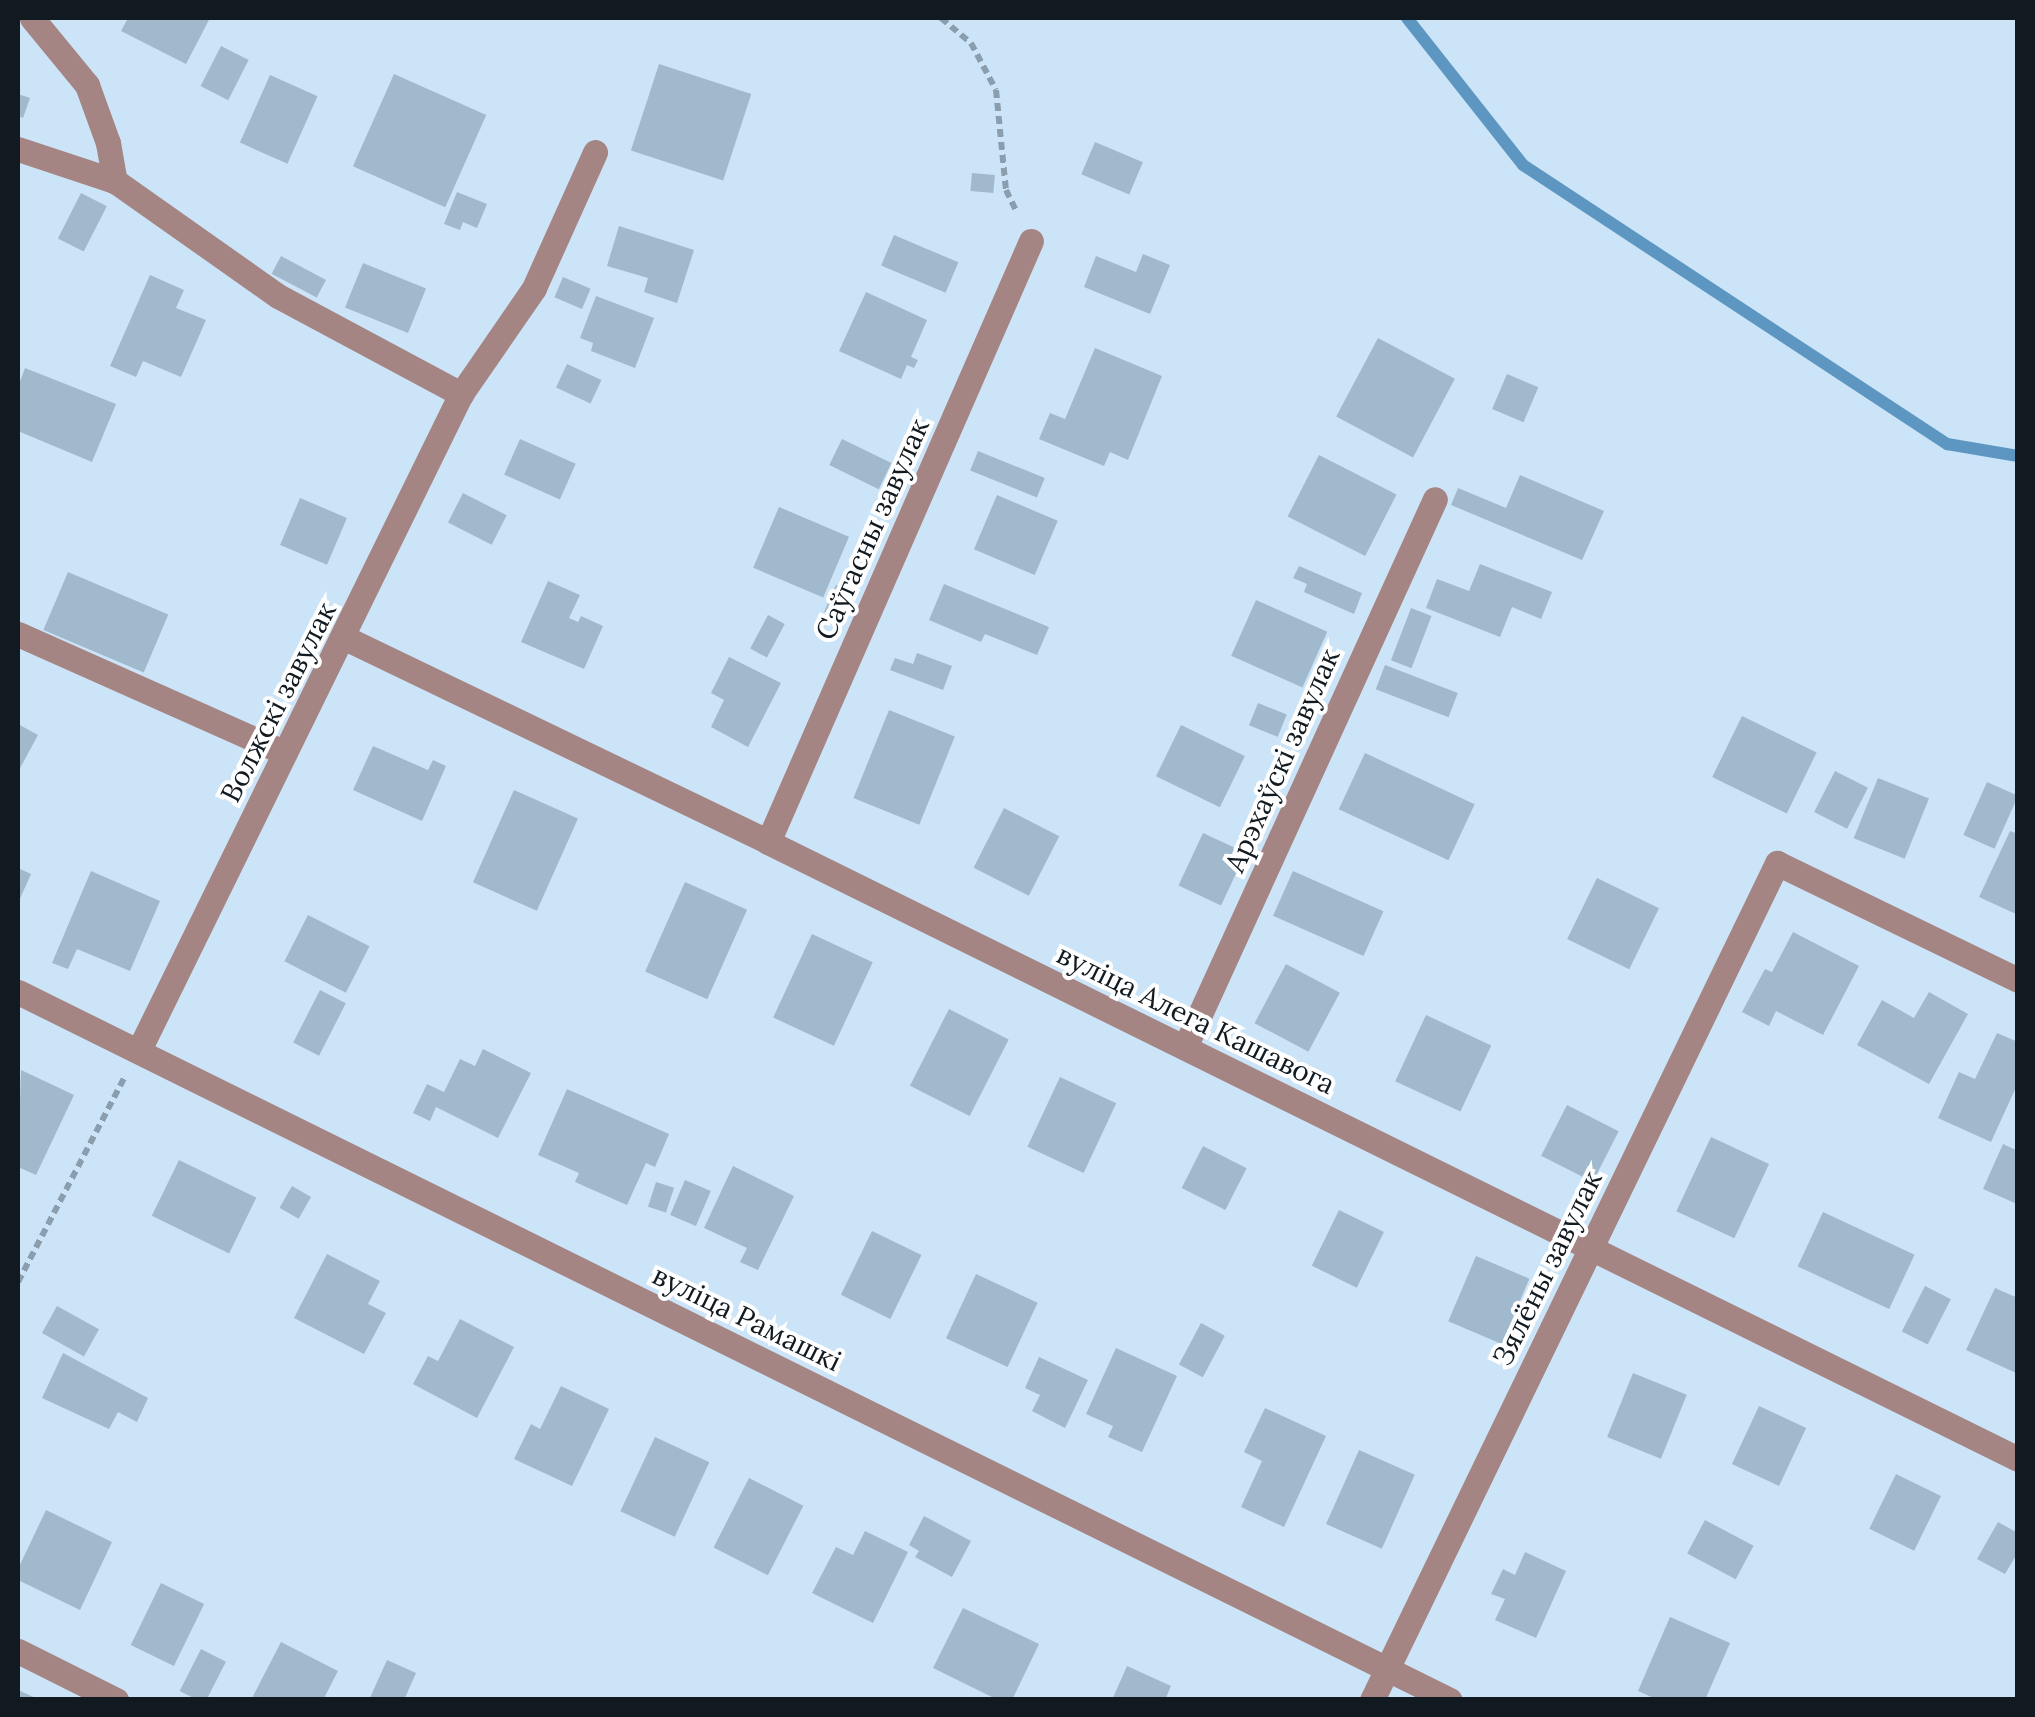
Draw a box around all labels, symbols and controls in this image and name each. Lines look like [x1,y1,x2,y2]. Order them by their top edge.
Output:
street label: Саўгасны завулак [808,413,936,645]
street label: Волжскі завулак [213,596,343,808]
street label: Арэхаўскі завулак [1218,643,1346,877]
street label: вуліца Алега Кашавога [1052,937,1340,1101]
street label: Зялёны завулак [1485,1165,1609,1371]
street label: вуліца Рамашкі [647,1258,847,1378]

